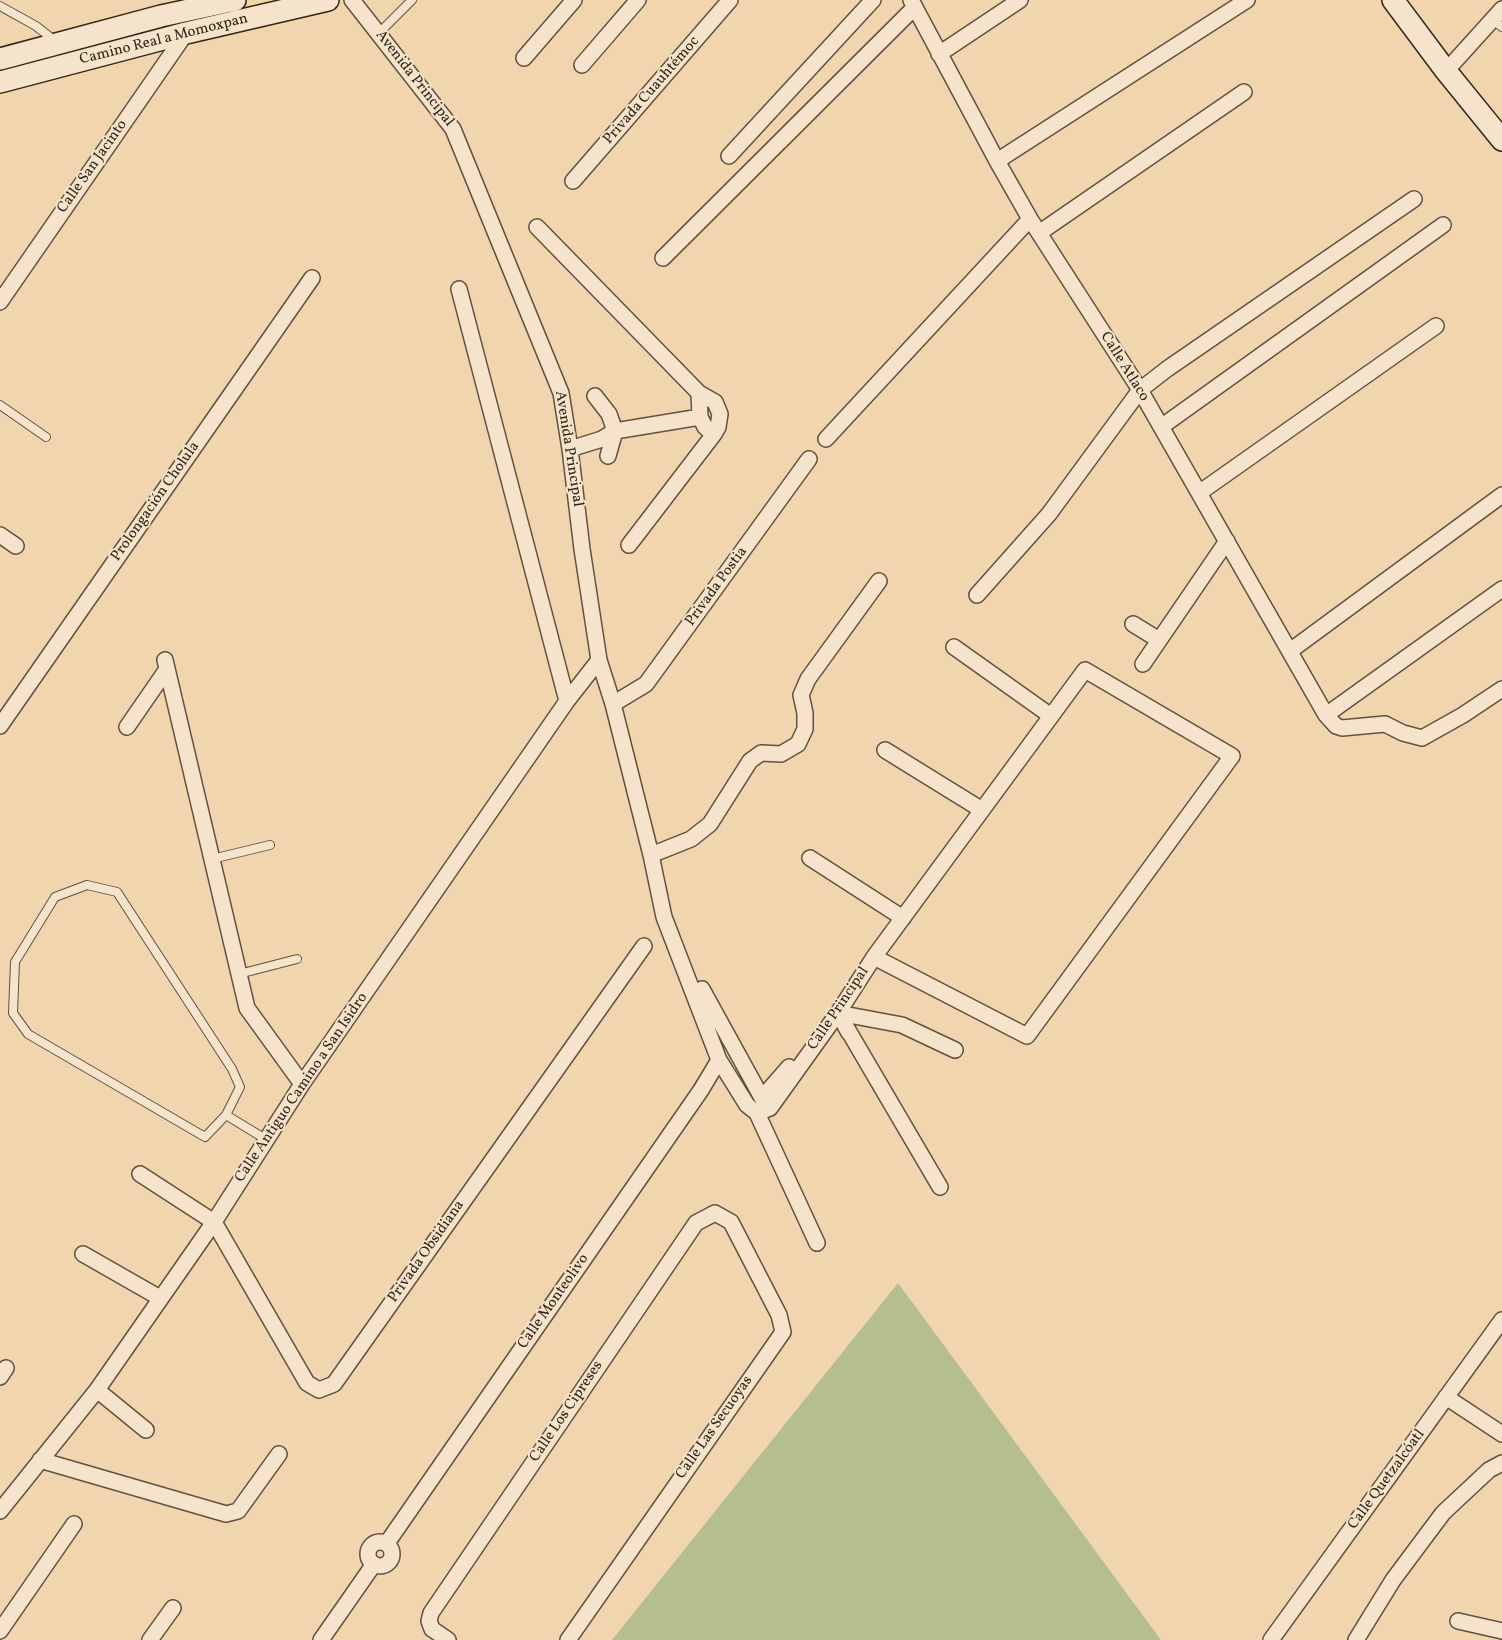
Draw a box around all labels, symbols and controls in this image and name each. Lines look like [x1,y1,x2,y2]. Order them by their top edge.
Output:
street label: Camino Real a Momoxpan [78,10,250,70]
street label: Avenida Principal [371,27,457,131]
street label: Privada Cuauhtémoc [600,33,704,149]
street label: Calle San Jacinto [54,117,132,217]
street label: Calle Atlaco [1096,329,1152,405]
street label: Avenida Principal [550,390,586,508]
street label: Prolongación Cholula [108,439,204,565]
street label: Privada Postia [682,544,752,630]
street label: Calle Principal [805,964,873,1054]
street label: Calle Antiguo Camino a San Isidro [232,990,372,1186]
street label: Privada Obsidiana [385,1197,469,1307]
street label: Calle Monteolivo [515,1251,593,1353]
street label: Calle Los Cipreses [526,1358,608,1466]
street label: Calle Las Secuoyas [673,1373,757,1483]
street label: Calle Quetzalcóatl [1345,1426,1429,1534]

